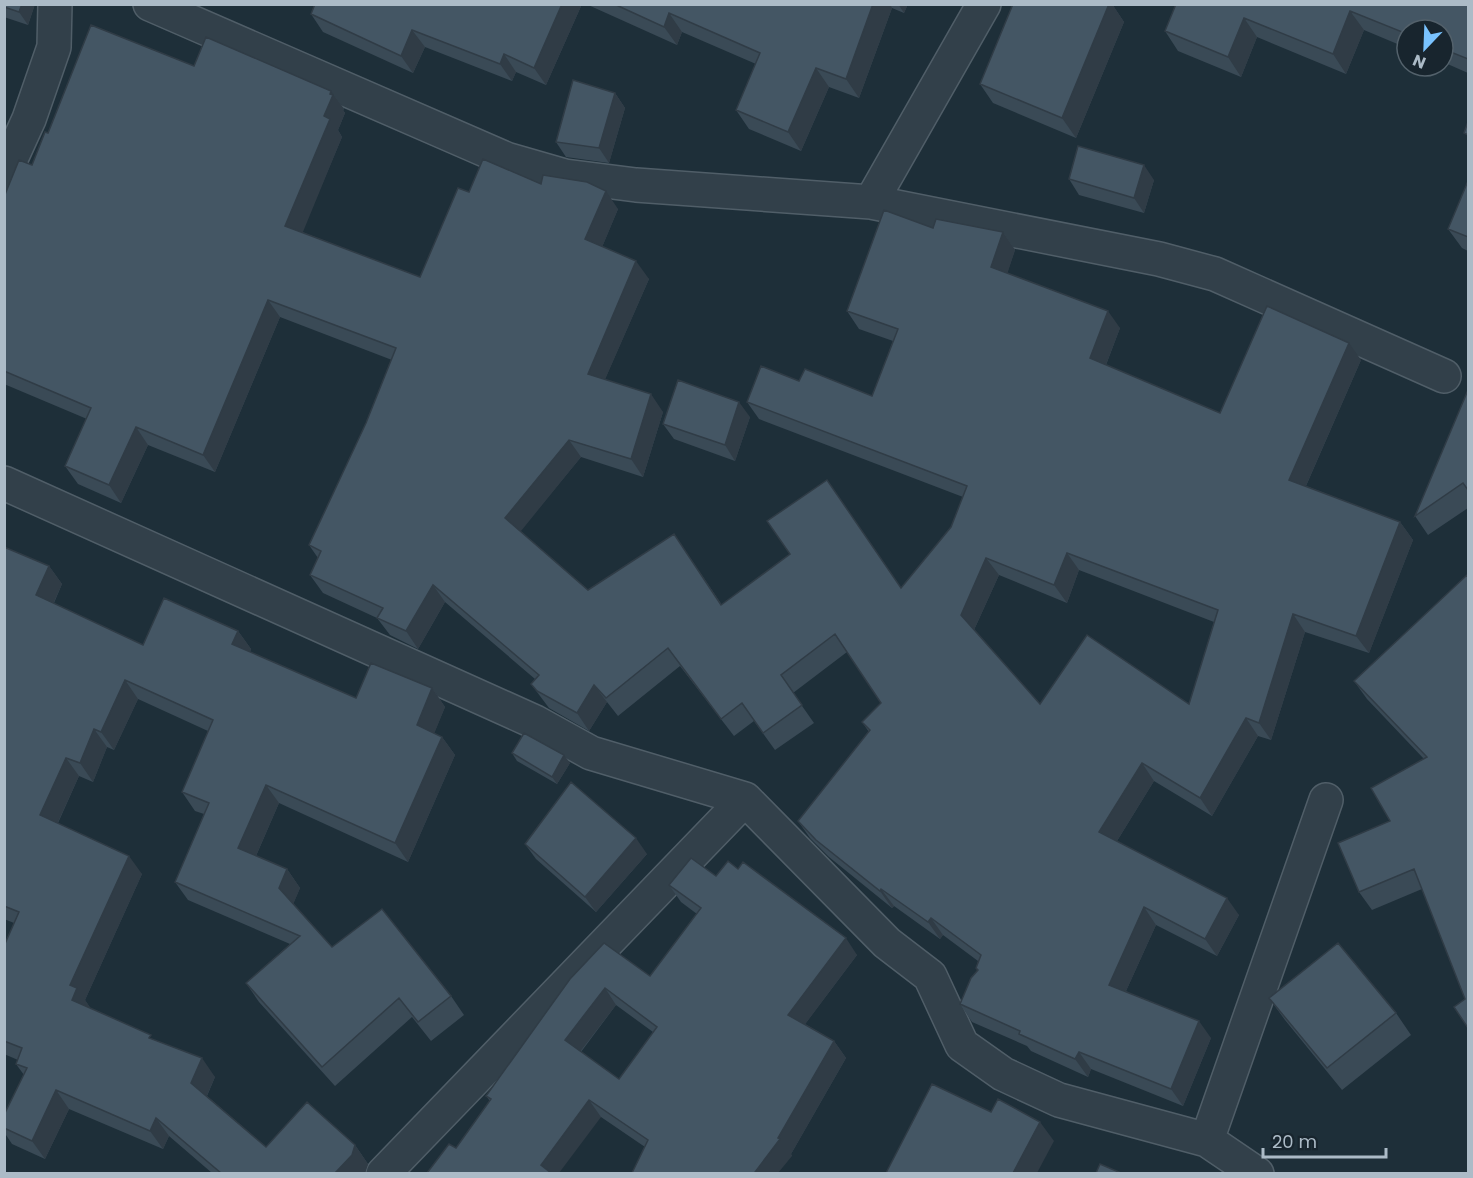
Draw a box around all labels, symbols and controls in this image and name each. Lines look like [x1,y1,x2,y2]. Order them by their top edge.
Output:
north arrow [1395,18,1455,78]
text: N [1409,48,1429,74]
scale bar [1263,1121,1386,1159]
text: 20 m [1272,1129,1317,1154]

